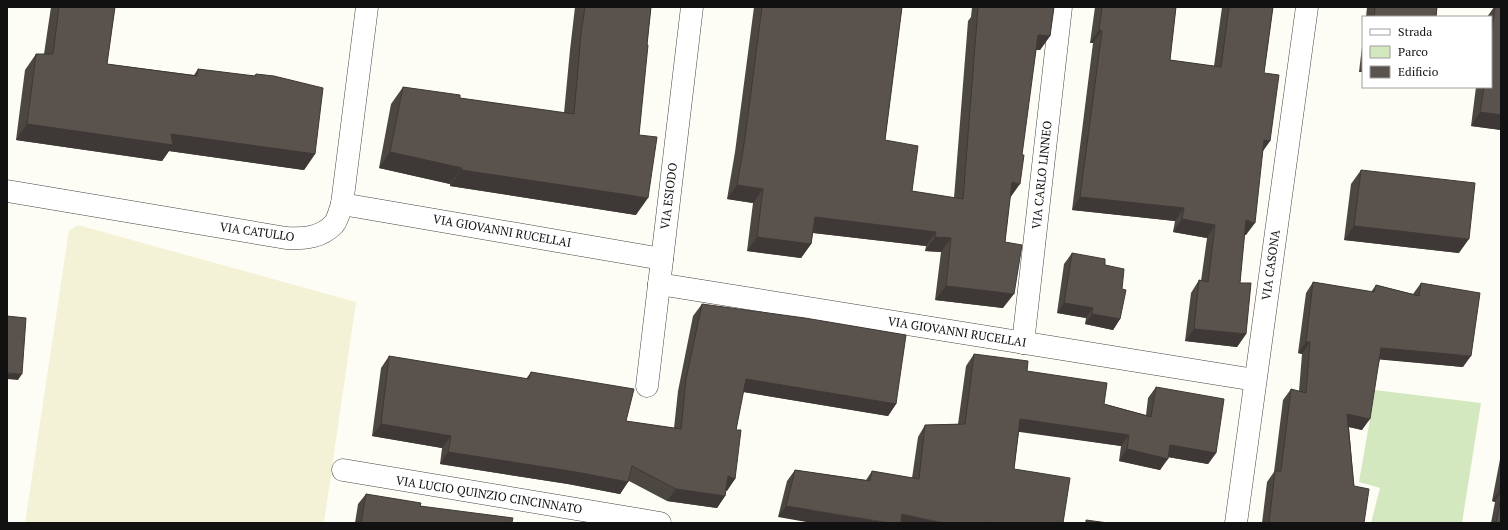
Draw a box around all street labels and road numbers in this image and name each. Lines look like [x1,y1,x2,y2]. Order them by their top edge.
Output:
street label: VIA CARLO LINNEO [1028,120,1055,230]
street label: VIA ESIODO [657,162,680,230]
street label: VIA GIOVANNI RUCELLAI [432,211,572,250]
street label: VIA CATULLO [219,219,295,244]
street label: VIA CASONA [1258,228,1283,301]
street label: VIA GIOVANNI RUCELLAI [887,313,1027,350]
street label: VIA LUCIO QUINZIO CINCINNATO [395,472,583,517]

